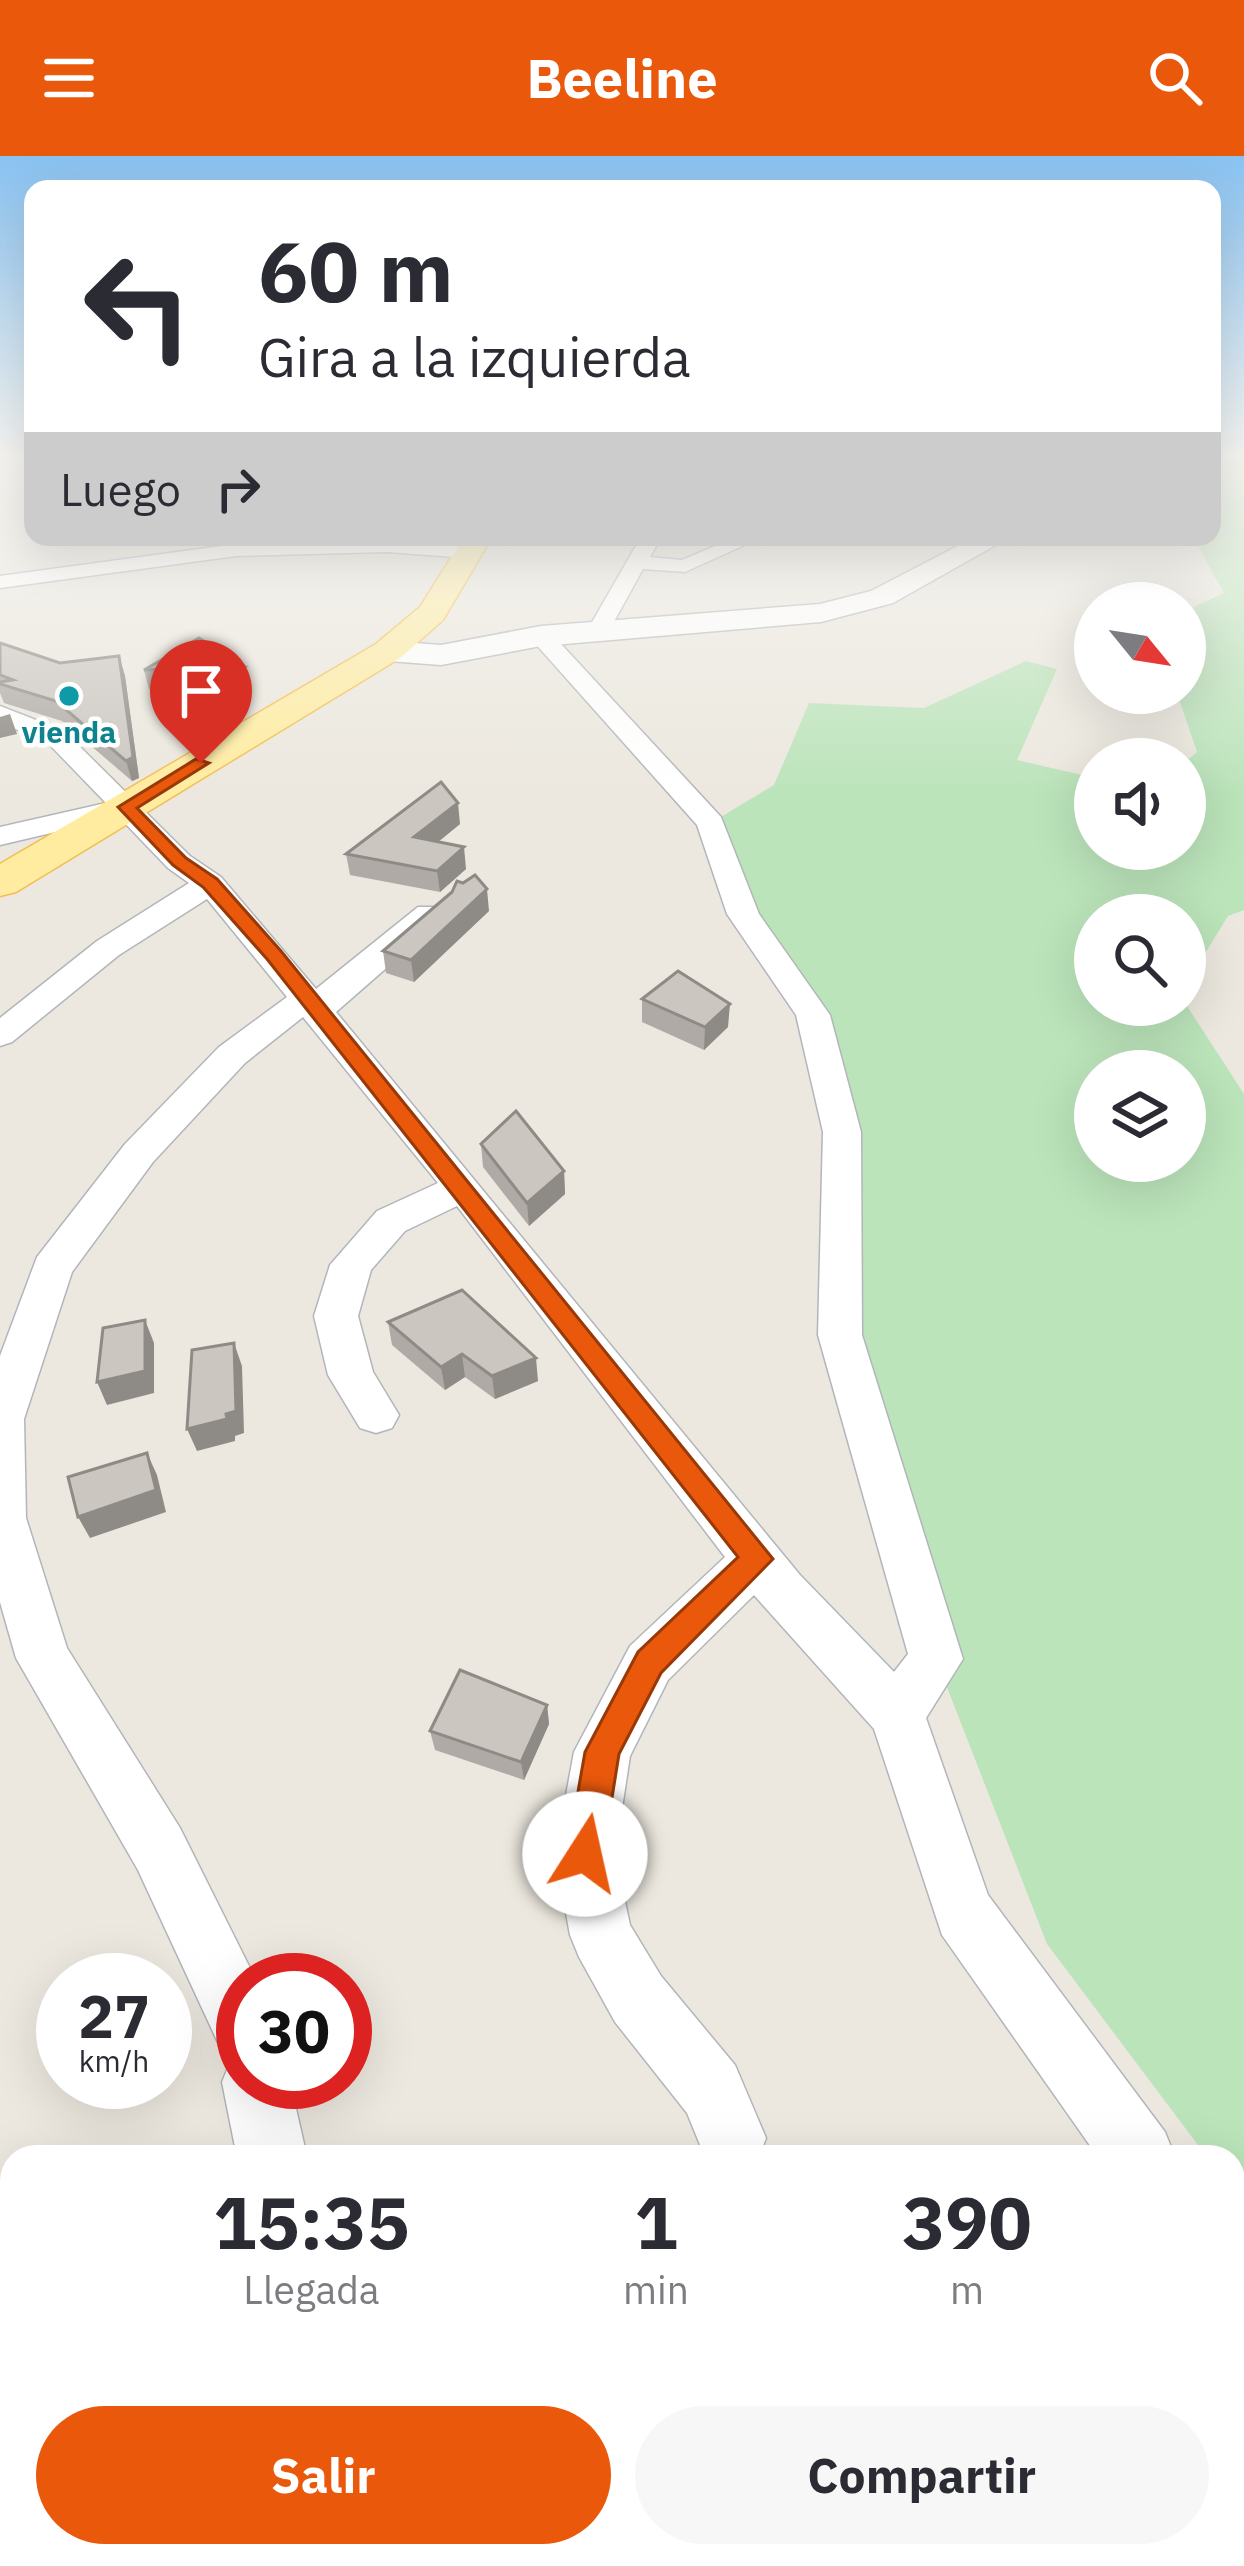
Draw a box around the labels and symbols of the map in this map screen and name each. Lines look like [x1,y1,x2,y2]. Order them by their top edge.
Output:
north arrow [1074,582,1206,714]
pin [150,640,252,763]
marker: vienda [56,683,82,709]
place label: vienda [22,712,116,751]
position arrow [522,1791,648,1917]
speed limit sign: 30 [216,1953,372,2109]

